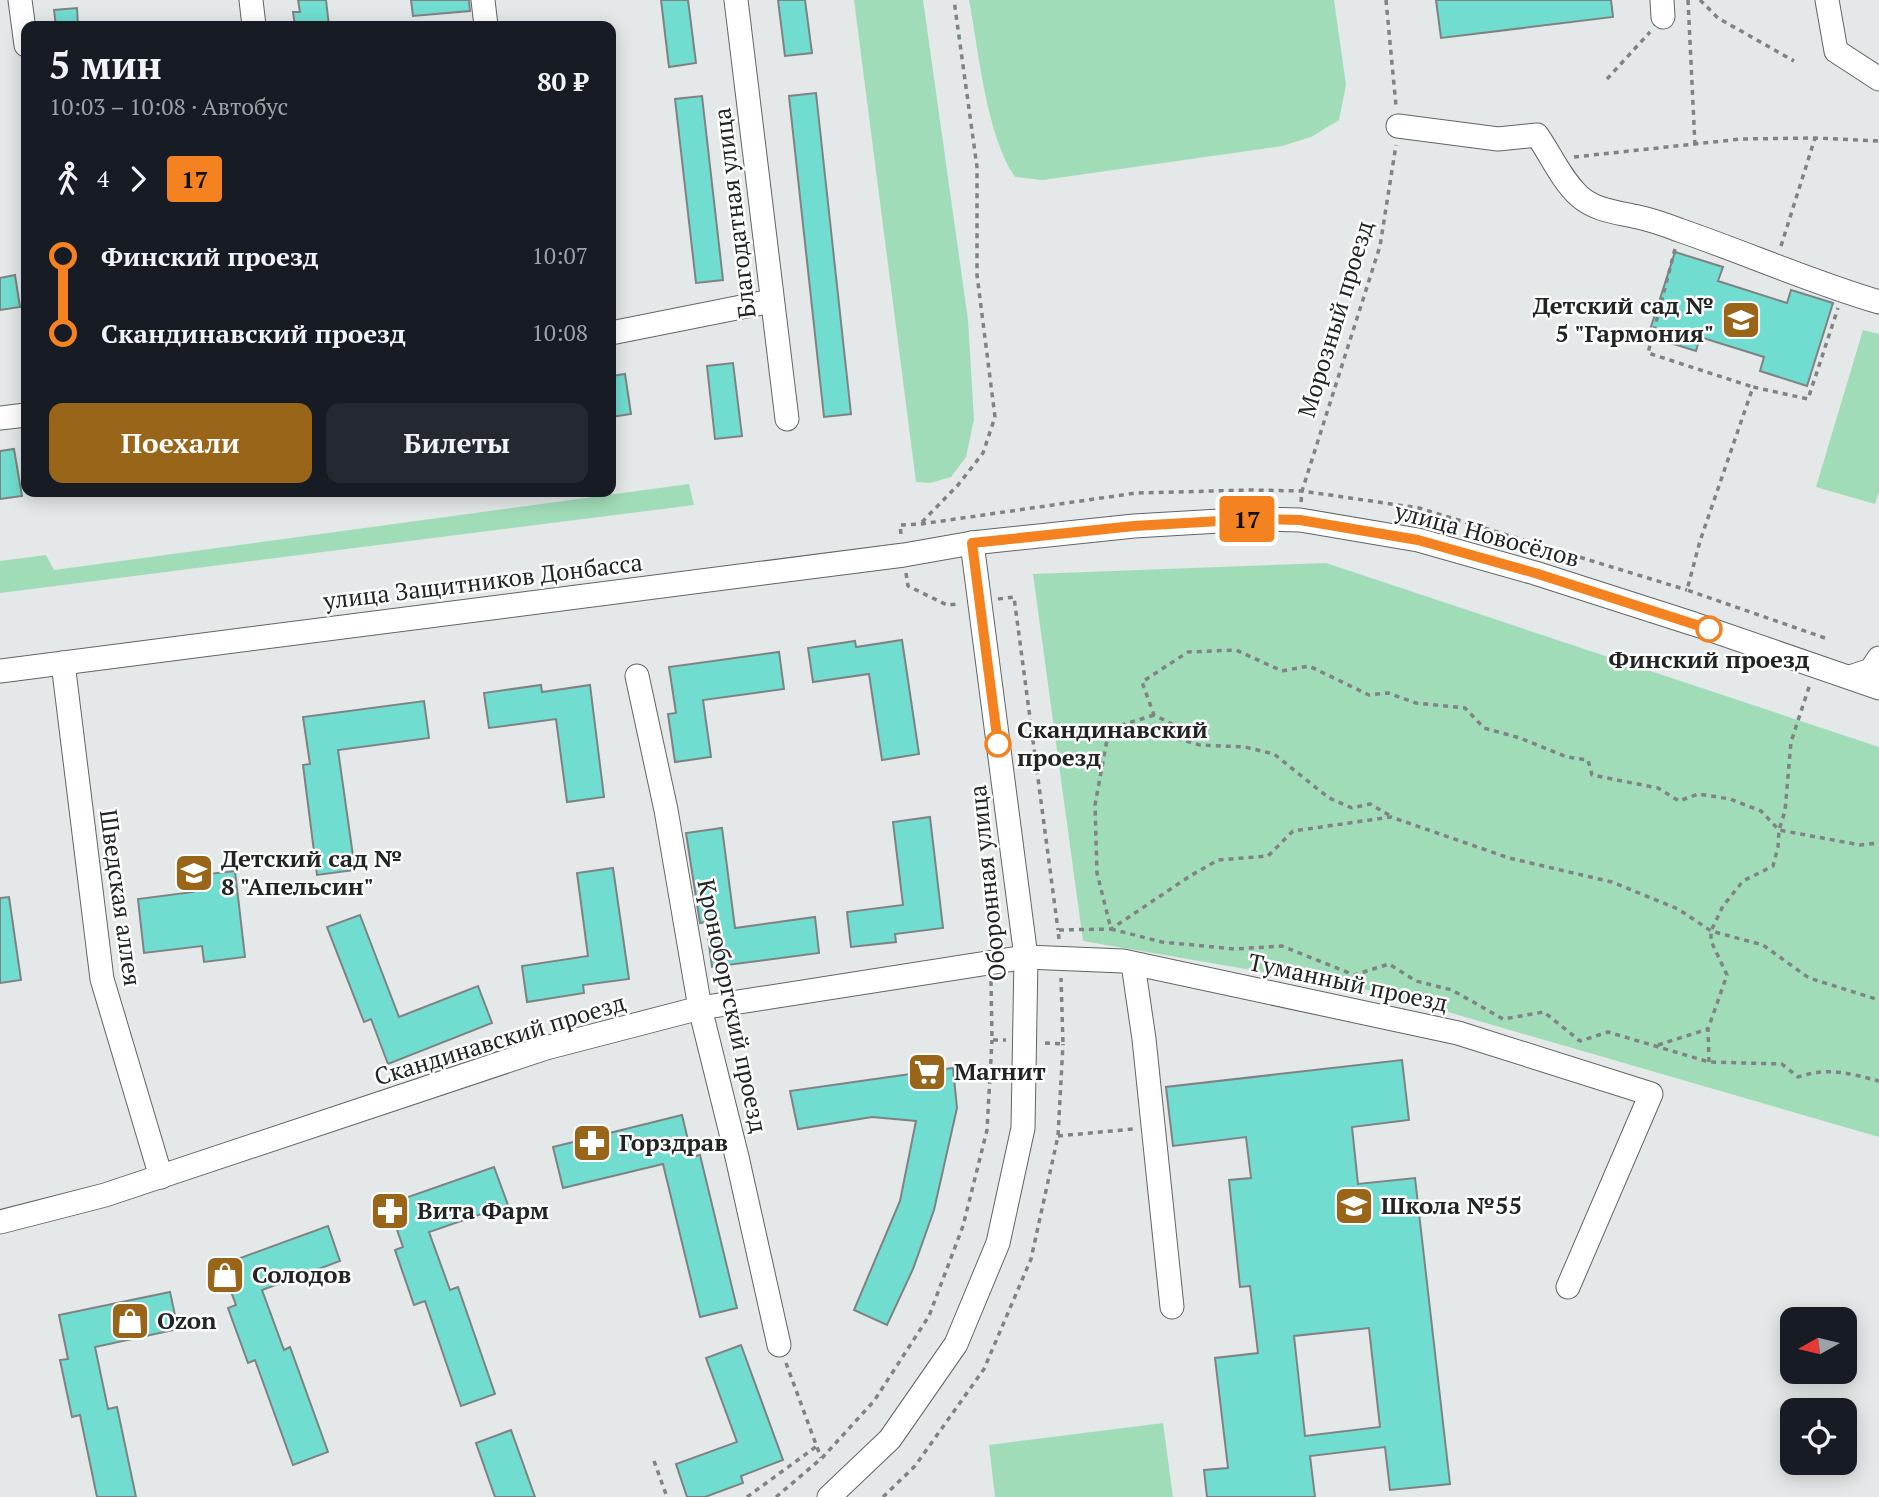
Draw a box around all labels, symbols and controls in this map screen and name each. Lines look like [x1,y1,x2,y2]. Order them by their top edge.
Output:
text: 5 мин [49,40,162,90]
text: 80 ₽ [537,64,588,98]
text: 10:03 – 10:08 · Автобус [49,91,288,122]
street label: Благодатная улица [705,106,763,320]
icon: walk [49,160,87,198]
icon: forward [119,160,157,198]
text: 4 [97,163,109,194]
text: 17 [181,163,208,195]
street label: Морозный проезд [1290,216,1380,421]
text: Финский проезд [101,239,319,273]
text: 10:07 [531,240,588,271]
place label: Детский сад № 5 "Гармония" [1533,289,1714,349]
school or university icon: Детский сад № 5 "Гармония" [1720,299,1762,341]
text: Скандинавский проезд [101,316,406,350]
text: 10:08 [531,317,588,348]
button: Поехали [49,403,312,483]
button: Билеты [326,403,588,483]
street label: улица Новосёлов [1390,494,1583,574]
line badge: 17 [1216,496,1278,542]
text: 17 [1233,503,1261,535]
street label: улица Защитников Донбасса [321,546,644,617]
marker: Финский проезд [1696,616,1722,642]
place label: Финский проезд [1609,643,1810,675]
place label: Скандинавский проезд [1017,713,1208,773]
marker: Скандинавский проезд [985,731,1011,757]
street label: Оборонная улица [961,783,1013,983]
street label: Шведская аллея [93,808,149,988]
place label: Детский сад № 8 "Апельсин" [221,842,402,902]
school or university icon: Детский сад № 8 "Апельсин" [173,852,215,894]
street label: Кроноборгский проезд [690,876,776,1136]
street label: Туманный проезд [1245,945,1451,1019]
street label: Скандинавский проезд [370,985,630,1093]
supermarket icon: Магнит [906,1051,948,1093]
place label: Магнит [954,1055,1046,1087]
pharmacy icon: Горздрав [571,1122,613,1164]
place label: Горздрав [619,1126,728,1158]
school or university icon: Школа №55 [1333,1185,1375,1227]
place label: Школа №55 [1381,1189,1522,1221]
pharmacy icon: Вита Фарм [369,1190,411,1232]
place label: Вита Фарм [417,1194,549,1226]
shop icon: Солодов [204,1254,246,1296]
place label: Солодов [252,1258,351,1290]
shop icon: Ozon [109,1300,151,1342]
place label: Ozon [157,1304,217,1336]
north arrow [1780,1307,1857,1384]
map controls [1780,1307,1857,1475]
button: locate [1780,1398,1857,1475]

